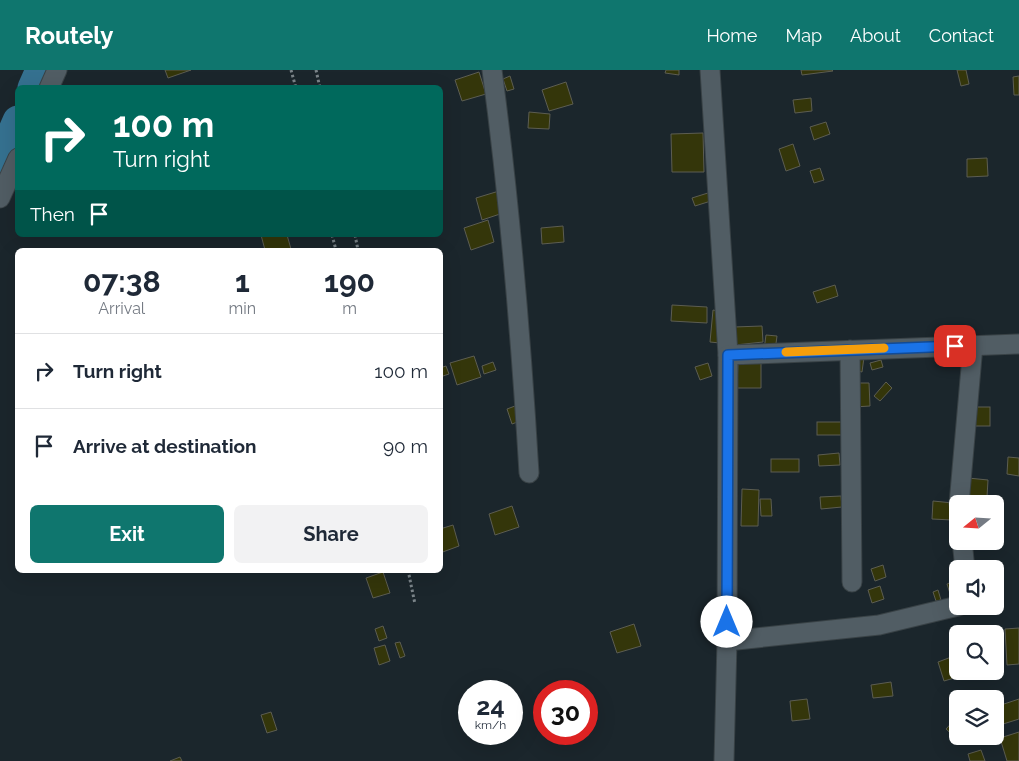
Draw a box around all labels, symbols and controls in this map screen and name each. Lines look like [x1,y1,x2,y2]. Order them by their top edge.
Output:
text: Routely [25,21,114,50]
text: Home [706,25,757,46]
text: Map [785,25,822,46]
text: About [850,25,901,46]
text: Contact [929,25,994,46]
text: 100 m [113,104,214,145]
icon: right [30,105,95,170]
text: Turn right [113,146,210,172]
icon: arrive [85,200,113,228]
text: Then [30,203,75,225]
text: 07:38 [83,264,161,299]
text: 1 [235,264,250,299]
text: 190 [324,264,375,299]
text: Arrival [98,299,145,318]
text: min [229,299,256,318]
text: m [342,299,357,318]
pin [934,325,976,367]
icon: arrive [941,332,969,360]
icon: right [30,357,58,385]
text: Turn right [73,360,162,382]
text: 100 m [374,360,428,382]
icon: arrive [30,432,58,460]
text: Arrive at destination [73,435,257,457]
text: 90 m [383,435,428,457]
north arrow [949,495,1004,550]
map controls [949,495,1004,745]
button: Exit [30,505,224,563]
button: Share [234,505,428,563]
button: sound [949,560,1004,615]
position arrow [700,595,752,647]
button: search [949,625,1004,680]
speed limit sign: 30 [533,680,598,745]
button: layers [949,690,1004,745]
text: 24 [476,691,505,721]
text: km/h [475,718,506,732]

